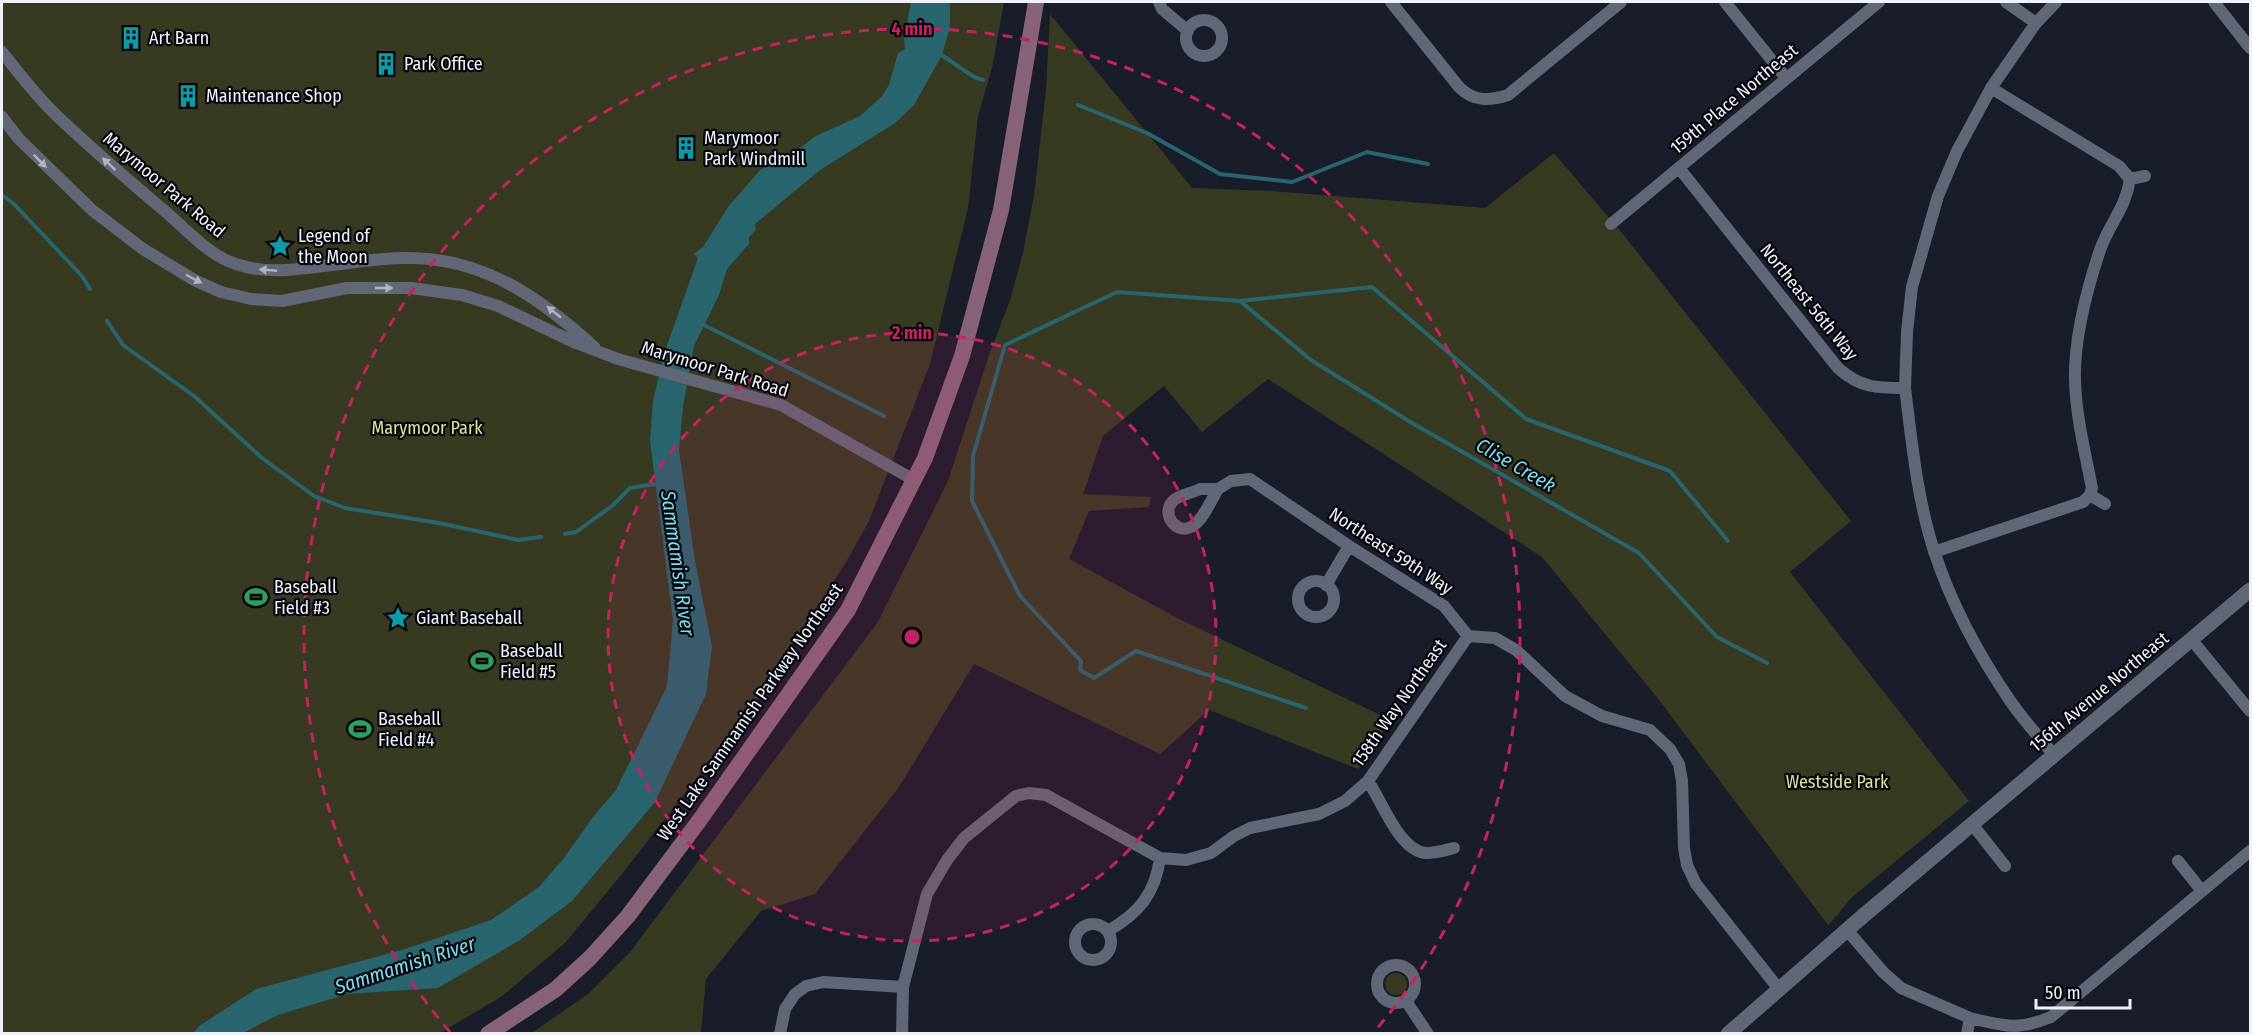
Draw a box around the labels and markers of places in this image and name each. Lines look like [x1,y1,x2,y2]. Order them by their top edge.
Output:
building icon: Art Barn [118,25,144,51]
place label: Art Barn [149,27,209,49]
building icon: Park Office [373,51,399,77]
place label: Park Office [404,53,483,75]
building icon: Maintenance Shop [175,83,201,109]
place label: Maintenance Shop [206,85,342,107]
place label: Marymoor Park Windmill [704,127,805,170]
building icon: Marymoor Park Windmill [673,135,699,161]
place label: Legend of the Moon [298,225,371,268]
place icon: Legend of the Moon [267,233,293,259]
place label: Baseball Field #3 [274,576,337,619]
sports icon: Baseball Field #3 [243,584,269,610]
place icon: Giant Baseball [385,605,411,631]
place label: Giant Baseball [416,607,522,629]
centre of rings [902,627,922,647]
place label: Baseball Field #5 [500,640,563,683]
sports icon: Baseball Field #5 [469,648,495,674]
place label: Baseball Field #4 [378,708,441,751]
sports icon: Baseball Field #4 [347,716,373,742]

